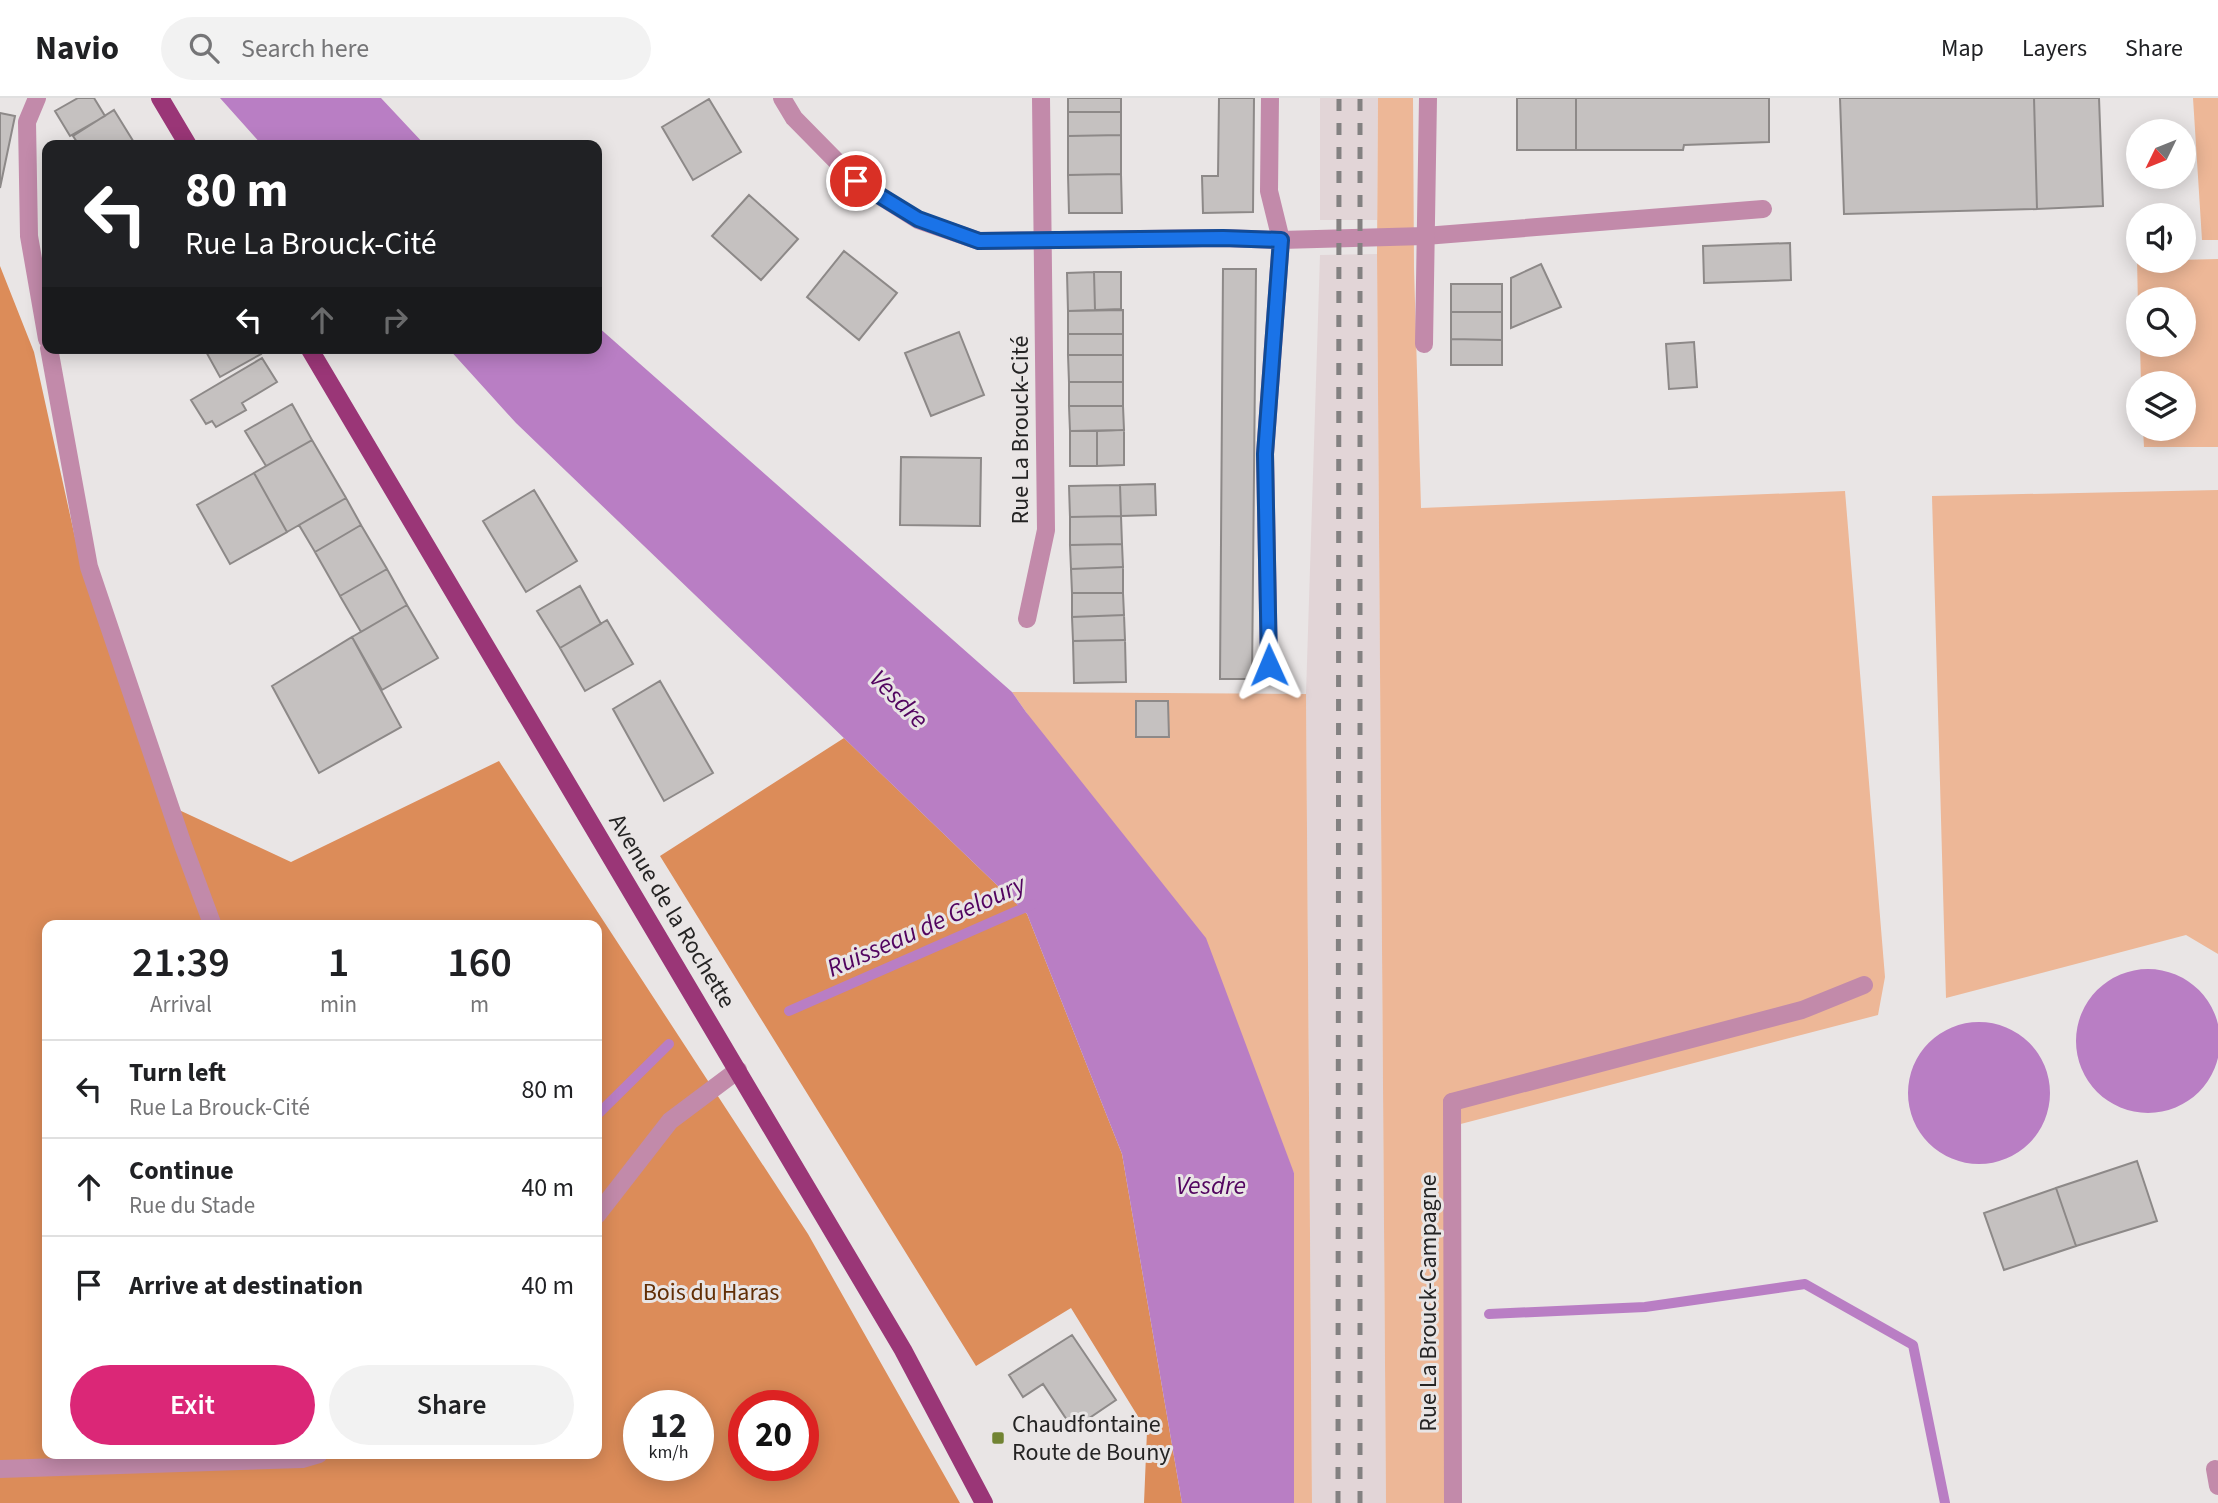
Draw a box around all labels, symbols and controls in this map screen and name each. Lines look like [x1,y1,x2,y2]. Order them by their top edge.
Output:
search box [161,17,651,80]
text: Navio [35,25,119,72]
icon: search [185,29,223,67]
text: Search here [241,30,369,67]
text: Map [1941,31,1984,66]
text: Layers [2022,31,2087,66]
text: Share [2125,31,2183,66]
north arrow [2126,119,2196,189]
map controls [2126,119,2196,441]
pin [826,151,886,211]
text: 80 m [185,156,289,226]
icon: arrive [837,162,875,200]
icon: left [70,168,161,259]
button: sound [2126,203,2196,273]
text: Rue La Brouck-Cité [185,221,437,267]
button: search [2126,287,2196,357]
icon: left [230,301,268,339]
icon: ahead [303,301,341,339]
icon: right [376,301,414,339]
street label: Rue La Brouck-Cité [1003,336,1038,524]
button: layers [2126,371,2196,441]
position arrow [1232,628,1306,702]
water label: Vesdre [861,661,937,737]
street label: Avenue de la Rochette [600,807,744,1015]
water label: Ruisseau de Geloury [821,865,1032,986]
text: 21:39 [132,933,230,993]
text: 1 [328,933,349,993]
text: 160 [447,933,512,993]
text: Arrival [150,988,212,1021]
text: min [320,988,357,1021]
text: m [470,988,489,1021]
text: Turn left [129,1054,226,1091]
icon: left [70,1070,108,1108]
text: 80 m [521,1071,574,1108]
text: Rue La Brouck-Cité [129,1091,310,1124]
text: Continue [129,1152,234,1189]
water label: Vesdre [1176,1167,1246,1204]
icon: ahead [70,1168,108,1206]
text: 40 m [521,1169,574,1206]
street label: Rue La Brouck-Campagne [1411,1174,1446,1432]
text: Rue du Stade [129,1189,255,1222]
icon: arrive [70,1266,108,1304]
text: Arrive at destination [129,1267,363,1304]
text: 40 m [521,1267,574,1304]
park label: Bois du Haras [643,1275,779,1310]
button: Exit [70,1365,315,1445]
button: Share [329,1365,574,1445]
speed limit sign: 20 [728,1390,819,1481]
text: 12 [650,1401,687,1451]
place label: Chaudfontaine Route de Bouny [1012,1407,1171,1470]
marker: Chaudfontaine Route de Bouny [990,1430,1006,1446]
text: km/h [649,1440,688,1465]

